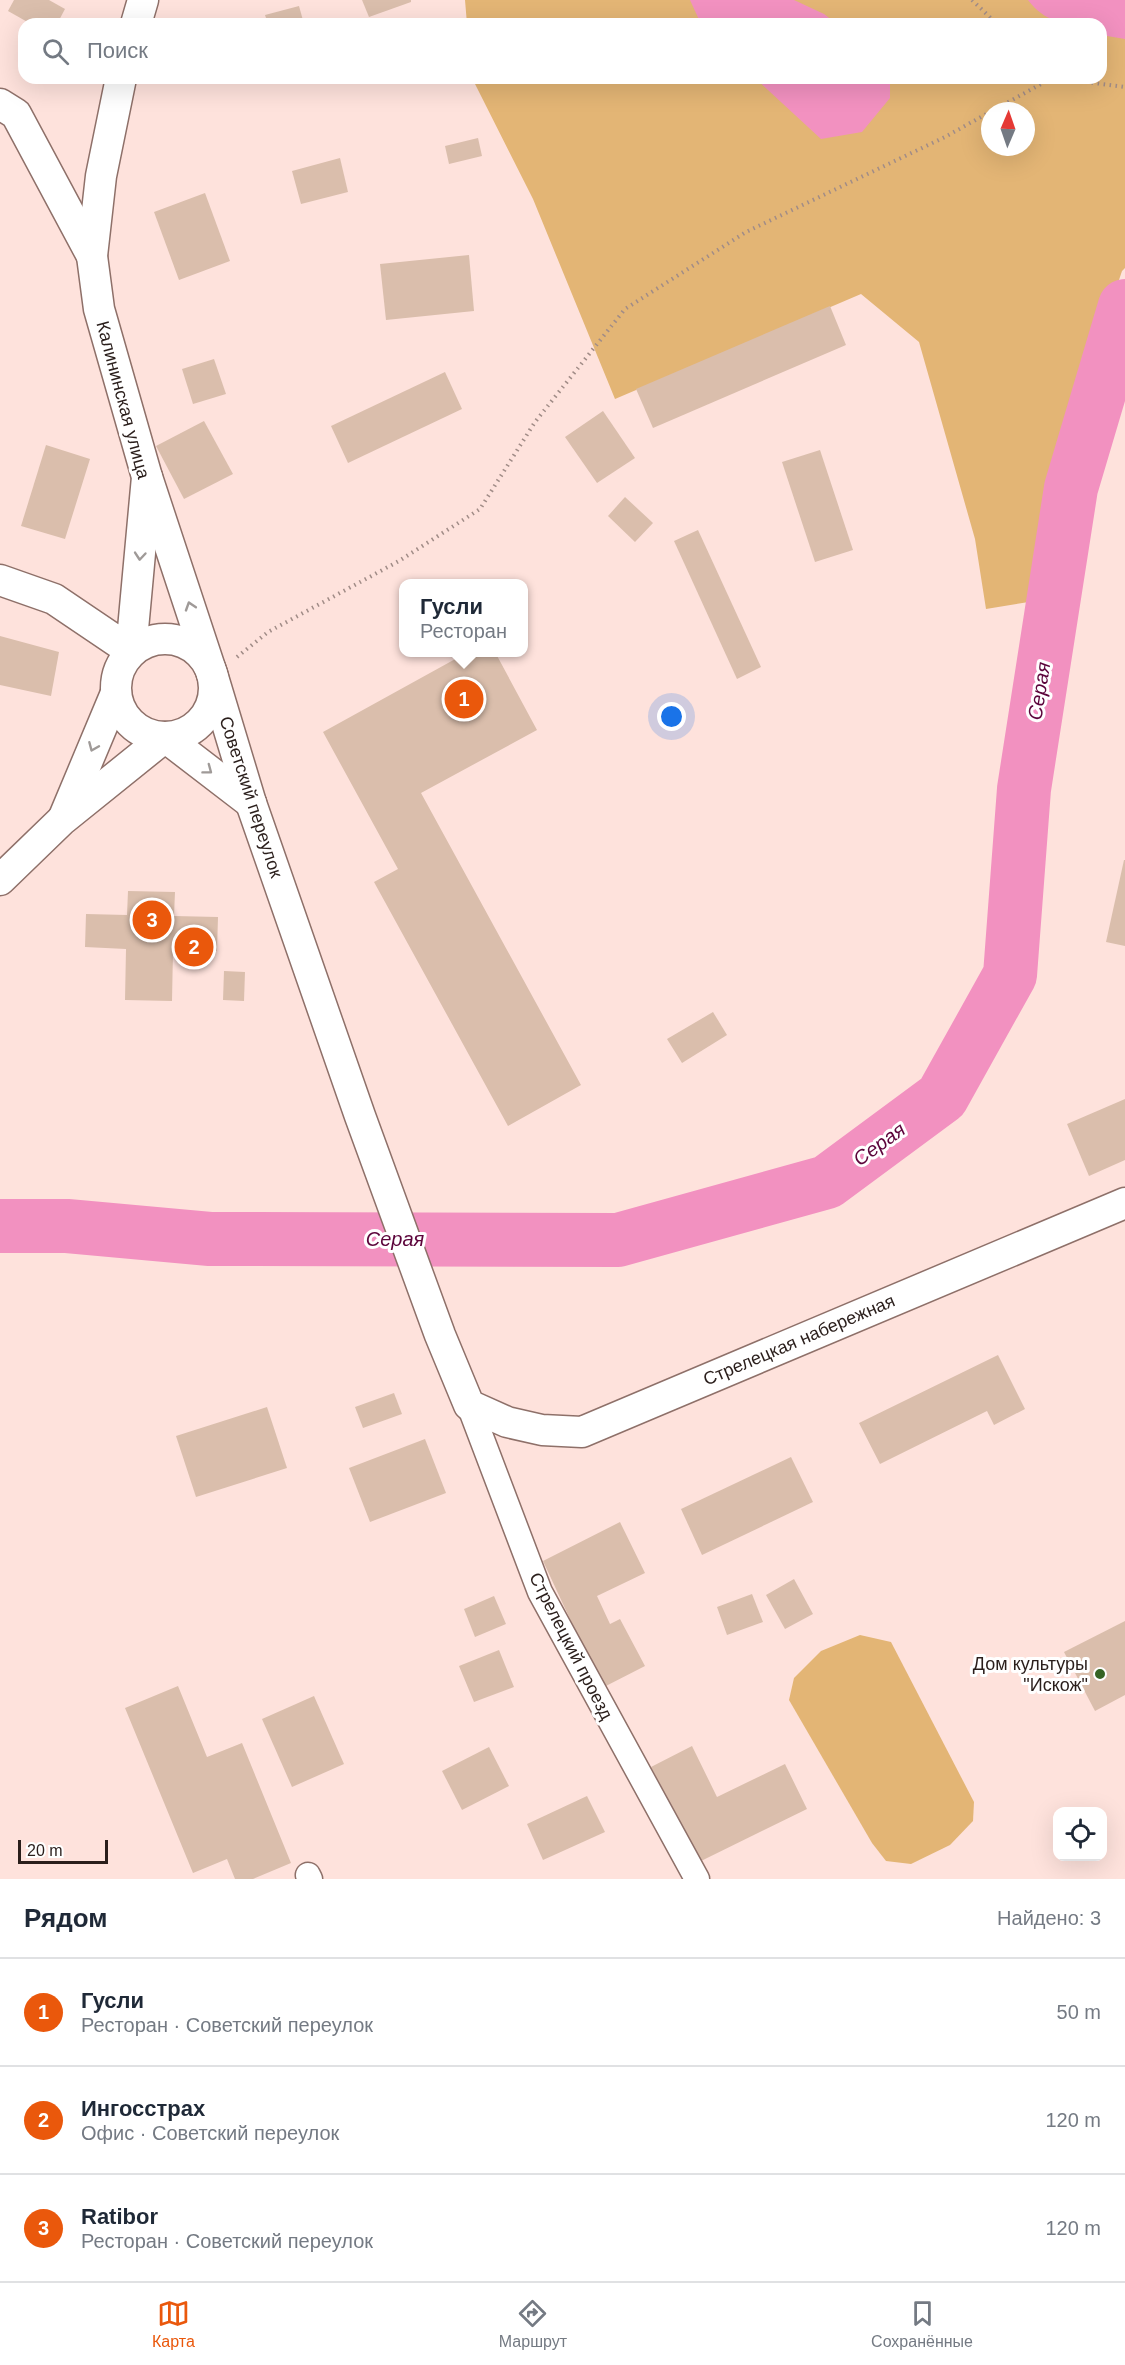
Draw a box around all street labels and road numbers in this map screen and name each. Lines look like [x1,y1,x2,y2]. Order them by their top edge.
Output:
street label: Калининская улица [92,319,154,482]
street label: Советский переулок [215,714,287,880]
street label: Стрелецкая набережная [700,1291,898,1389]
street label: Стрелецкий проезд [525,1569,617,1723]

